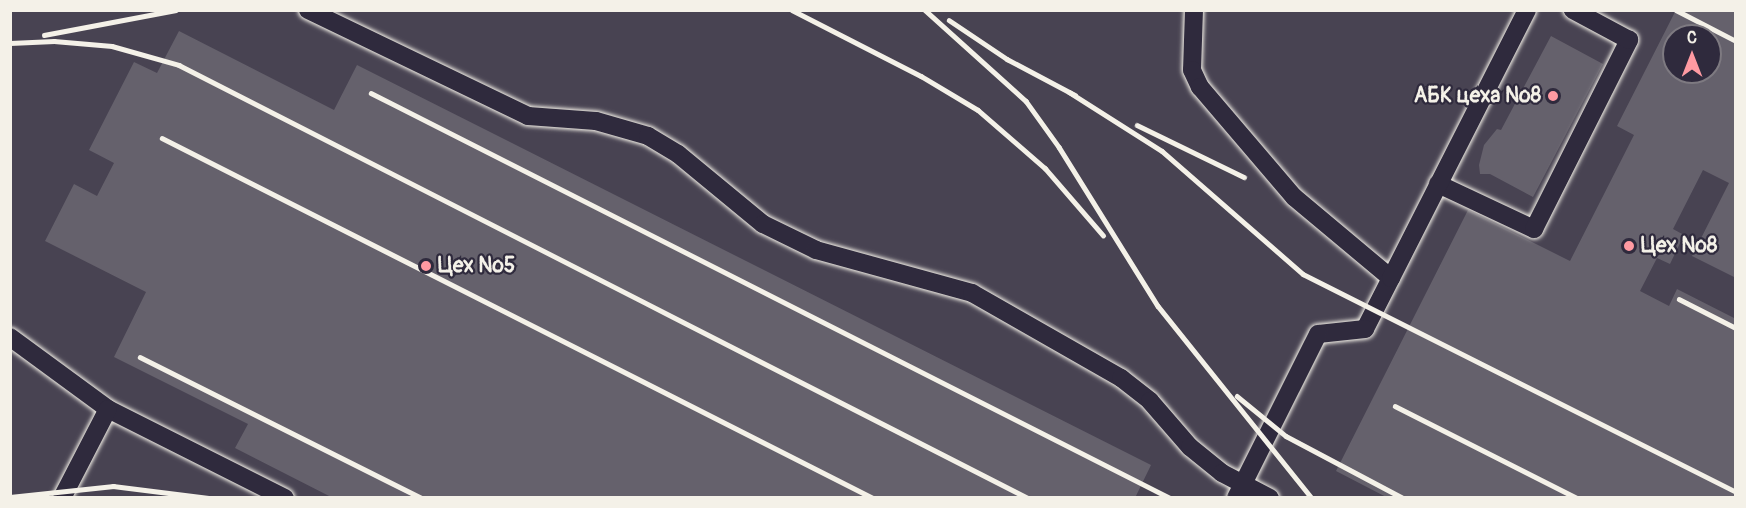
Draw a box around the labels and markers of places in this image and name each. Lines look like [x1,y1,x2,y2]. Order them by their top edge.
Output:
place label: АБК цеха №8 [1414,83,1541,109]
marker: АБК цеха №8 [1546,89,1560,103]
place label: Цех №8 [1641,233,1717,259]
marker: Цех №8 [1622,239,1636,253]
place label: Цех №5 [438,253,515,279]
marker: Цех №5 [419,259,433,273]

